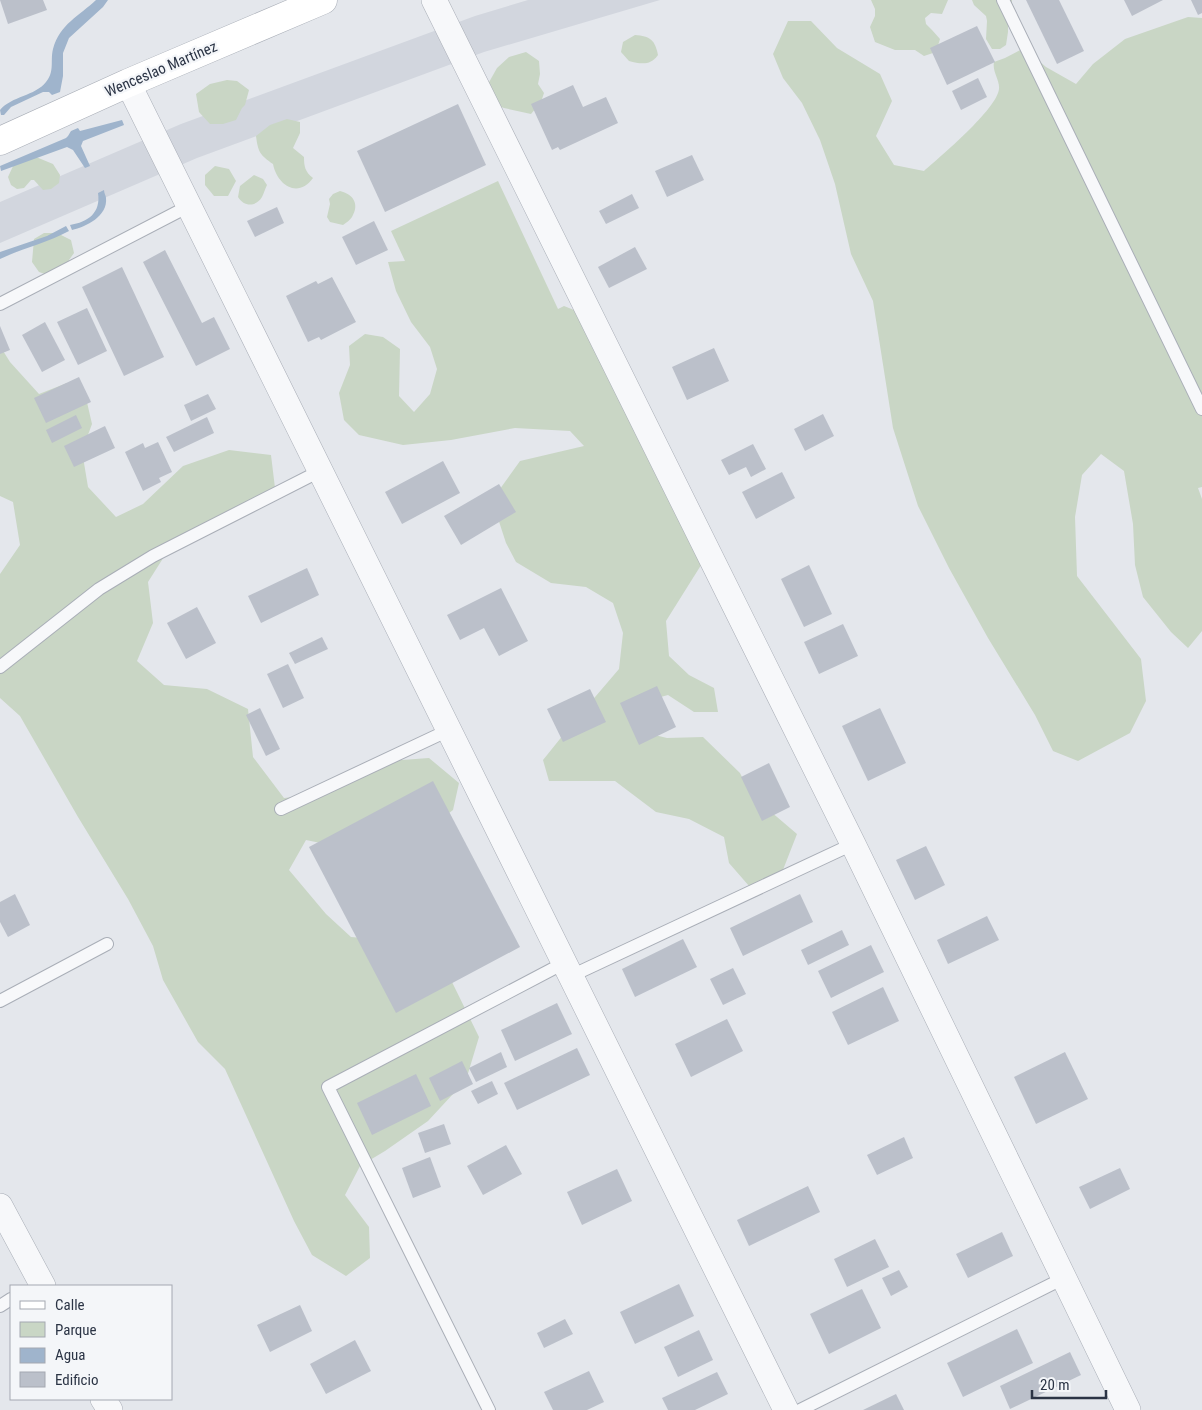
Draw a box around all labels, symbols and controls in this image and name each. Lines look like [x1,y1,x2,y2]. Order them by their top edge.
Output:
street label: Wenceslao Martínez [102,37,220,101]
legend [10,1285,172,1400]
text: Calle [55,1296,85,1314]
text: Parque [55,1321,97,1339]
text: Agua [55,1346,85,1364]
scale bar [1032,1368,1106,1400]
text: Edificio [55,1371,98,1389]
text: 20 m [1040,1376,1070,1394]

